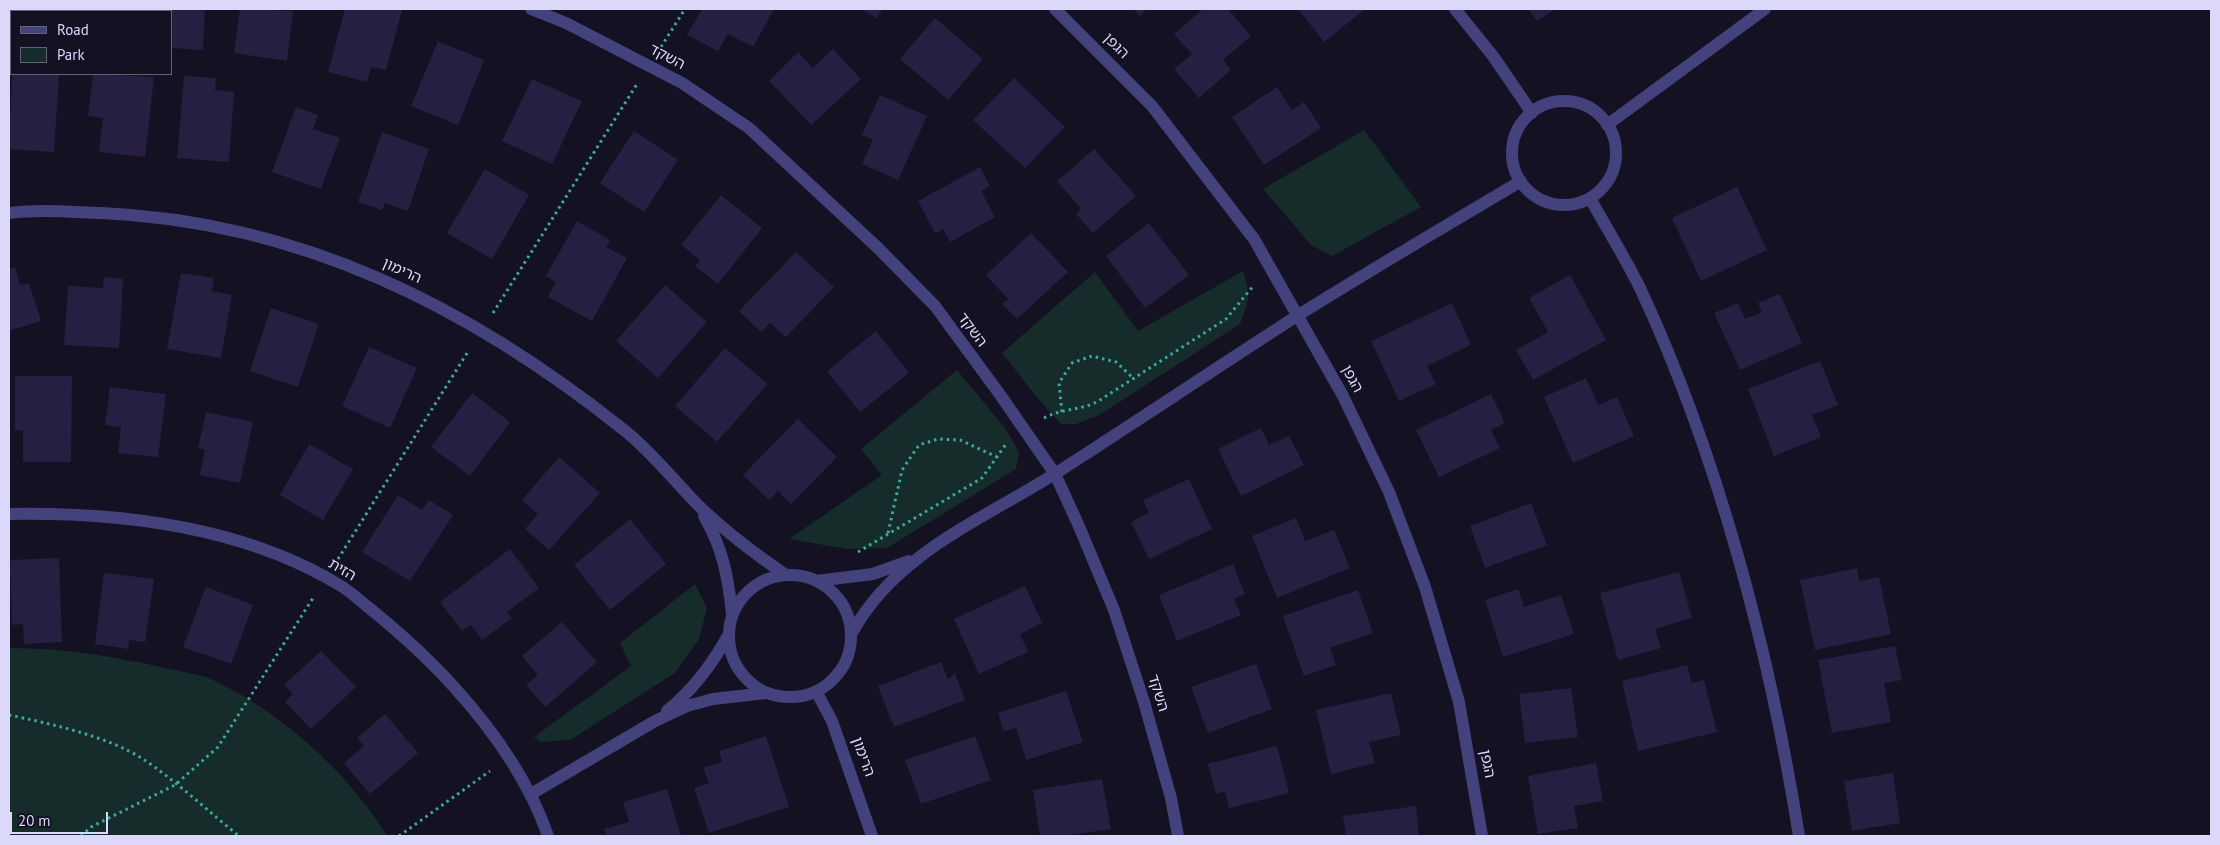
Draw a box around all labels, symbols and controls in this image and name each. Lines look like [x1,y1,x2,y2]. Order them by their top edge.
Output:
legend [10,10,172,75]
text: Road [57,20,89,39]
street label: הגפן [1100,30,1132,62]
street label: השקד [646,40,688,74]
text: Park [57,45,85,64]
street label: הרימון [380,254,424,288]
street label: השקד [953,309,991,351]
street label: הגפן [1337,362,1367,396]
street label: הזית [325,555,359,585]
street label: השקד [1144,672,1172,714]
street label: הרימון [848,735,878,779]
street label: הגפן [1475,748,1499,780]
scale bar [12,802,110,834]
text: 20 m [18,811,51,830]

